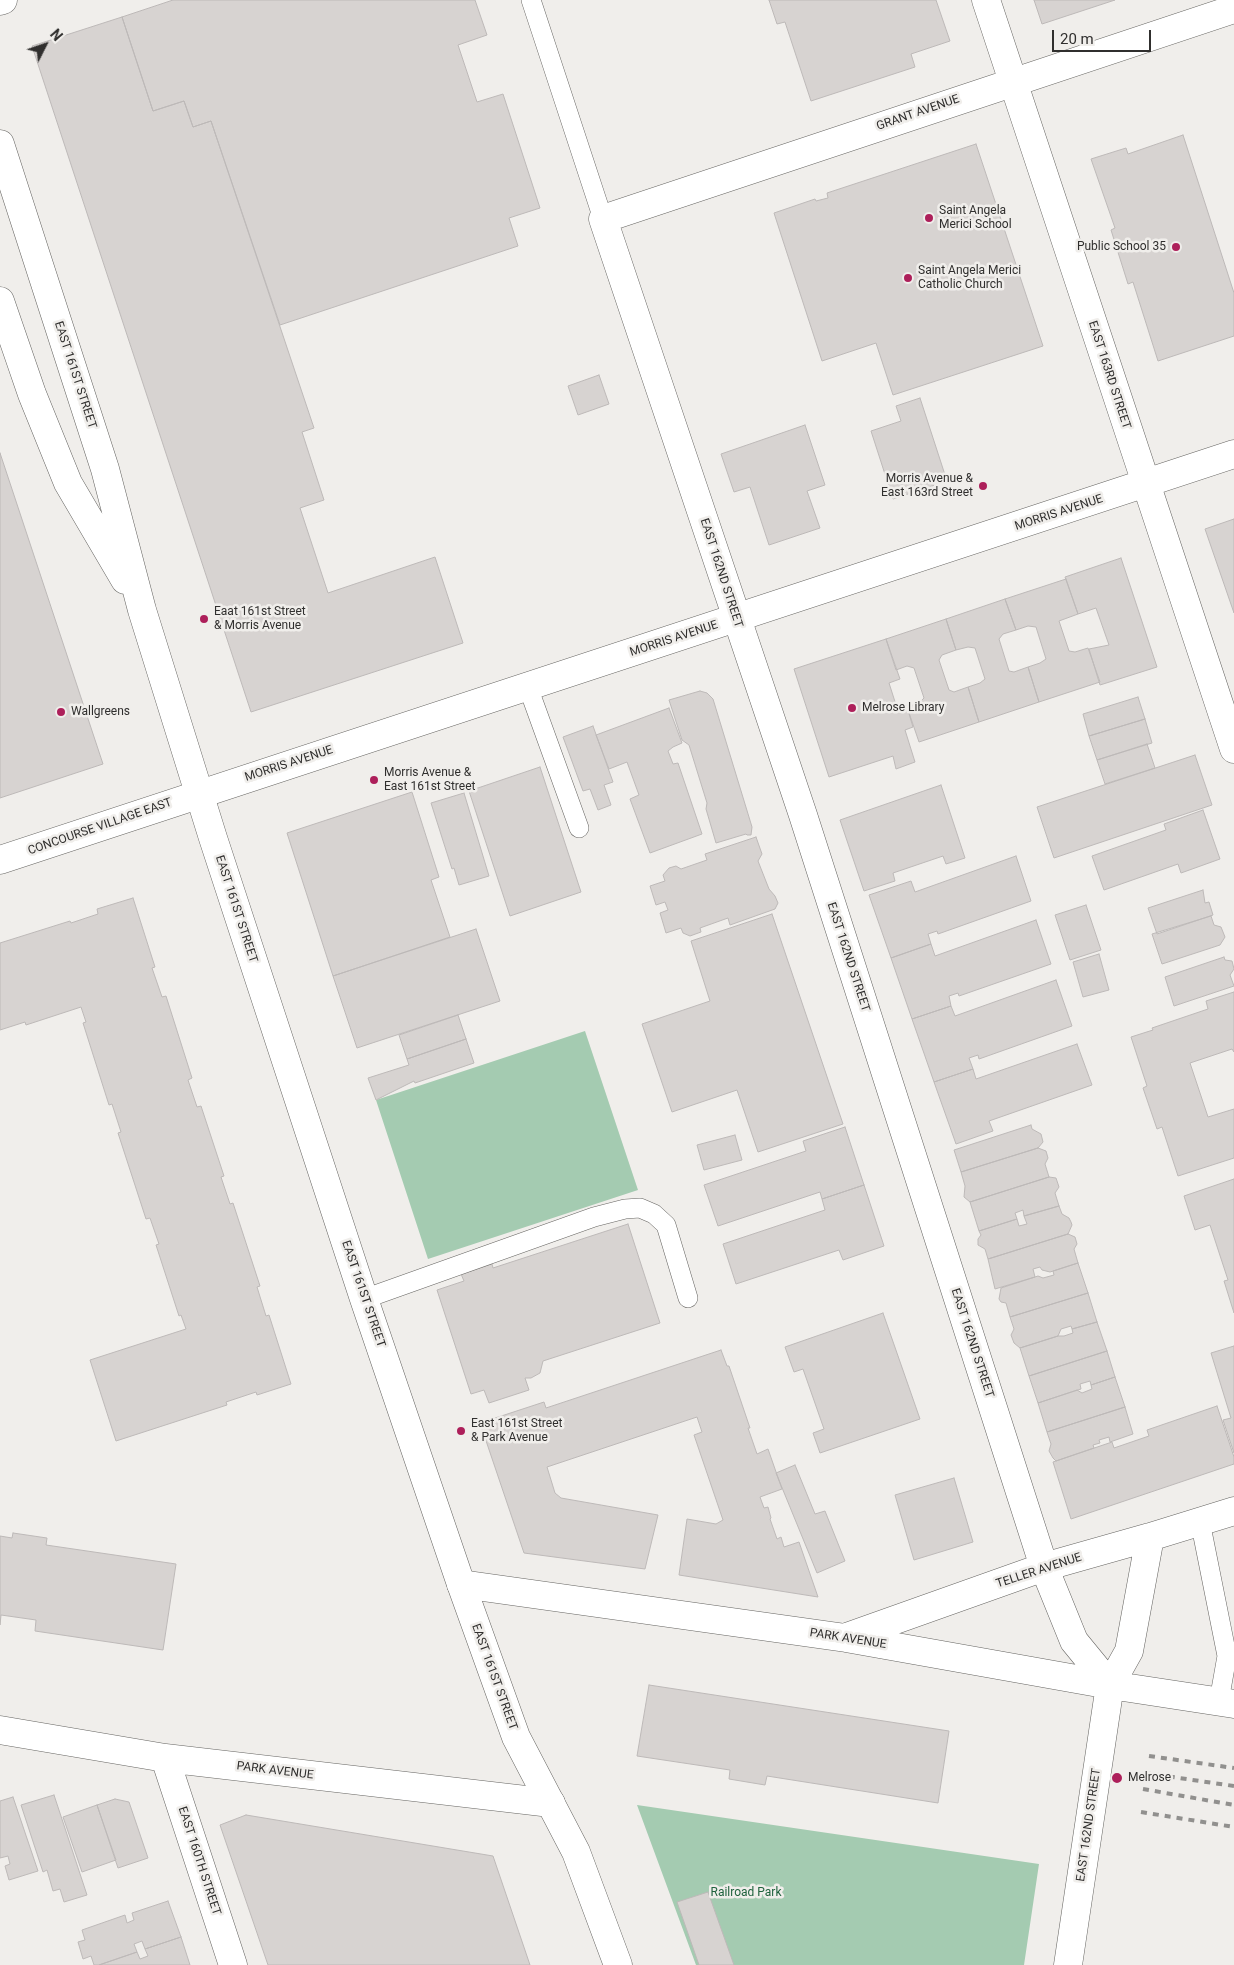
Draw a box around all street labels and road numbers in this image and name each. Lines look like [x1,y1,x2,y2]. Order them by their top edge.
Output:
street label: GRANT AVENUE [875,92,961,134]
street label: EAST 163RD STREET [1085,319,1133,431]
street label: EAST 161ST STREET [51,320,99,430]
street label: MORRIS AVENUE [1013,492,1105,534]
street label: EAST 162ND STREET [697,516,745,630]
street label: MORRIS AVENUE [628,618,720,660]
street label: MORRIS AVENUE [243,743,335,785]
street label: CONCOURSE VILLAGE EAST [26,796,174,858]
street label: EAST 161ST STREET [212,854,260,964]
street label: EAST 162ND STREET [824,900,872,1014]
street label: EAST 161ST STREET [338,1239,388,1349]
street label: EAST 162ND STREET [948,1286,996,1400]
street label: TELLER AVENUE [994,1550,1084,1592]
street label: EAST 161ST STREET [468,1622,520,1732]
street label: PARK AVENUE [809,1626,887,1652]
street label: PARK AVENUE [236,1759,314,1783]
street label: EAST 162ND STREET [1074,1767,1104,1883]
street label: EAST 160TH STREET [175,1805,223,1917]

